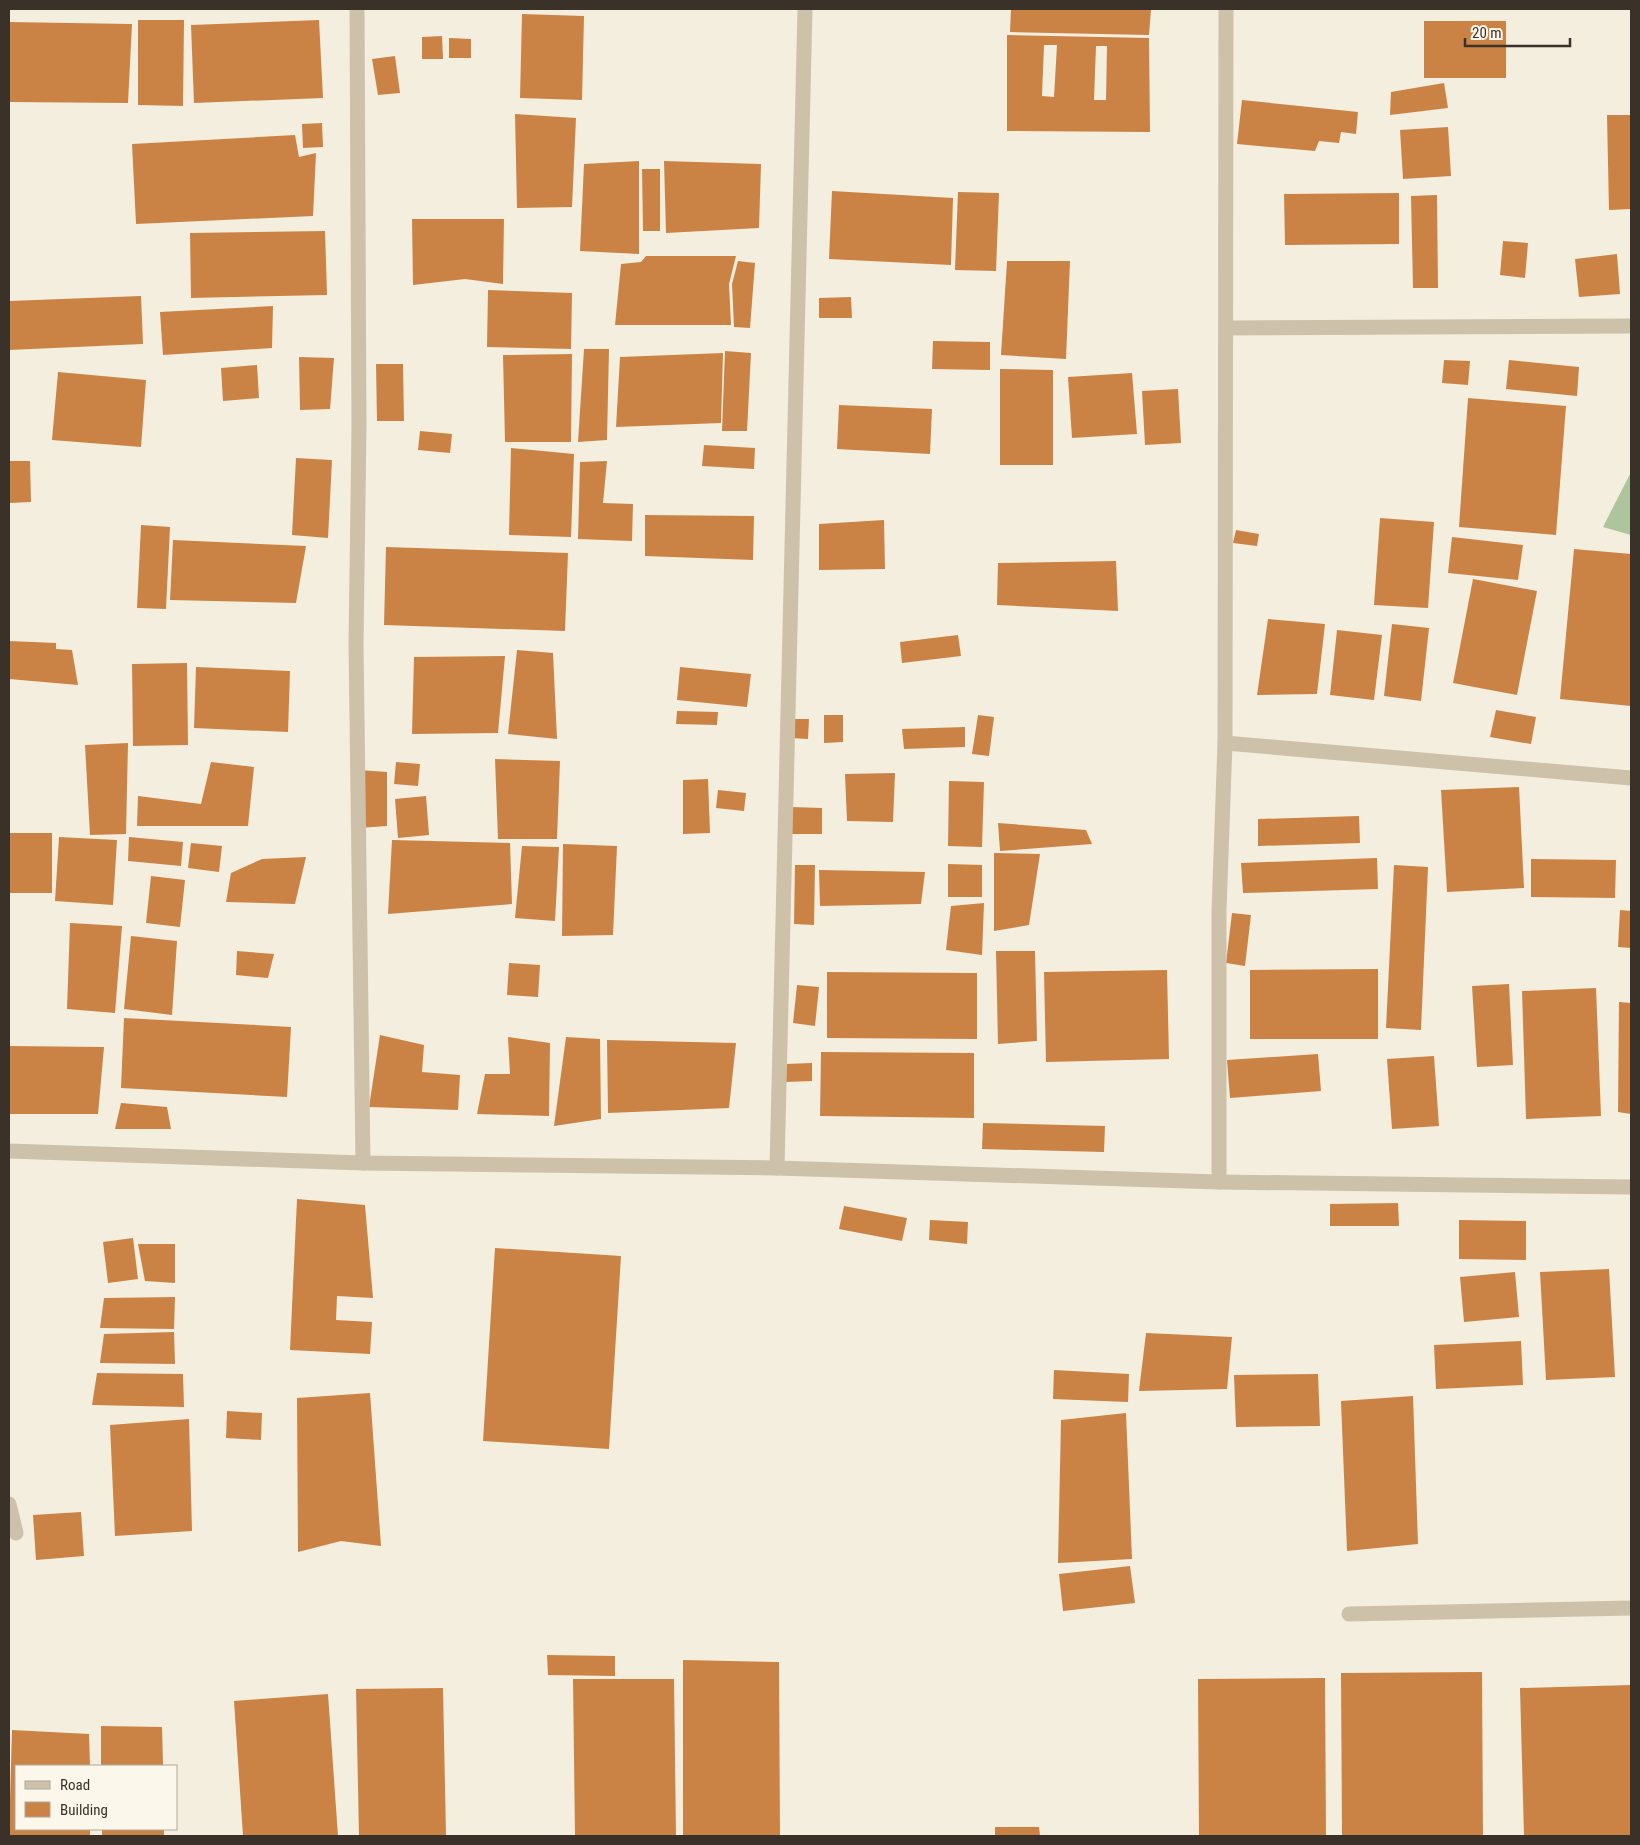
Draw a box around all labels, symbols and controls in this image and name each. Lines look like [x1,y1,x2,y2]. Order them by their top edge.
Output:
scale bar [1465,15,1570,47]
text: 20 m [1472,24,1502,42]
legend [15,1765,178,1830]
text: Road [60,1776,90,1794]
text: Building [60,1801,108,1819]

